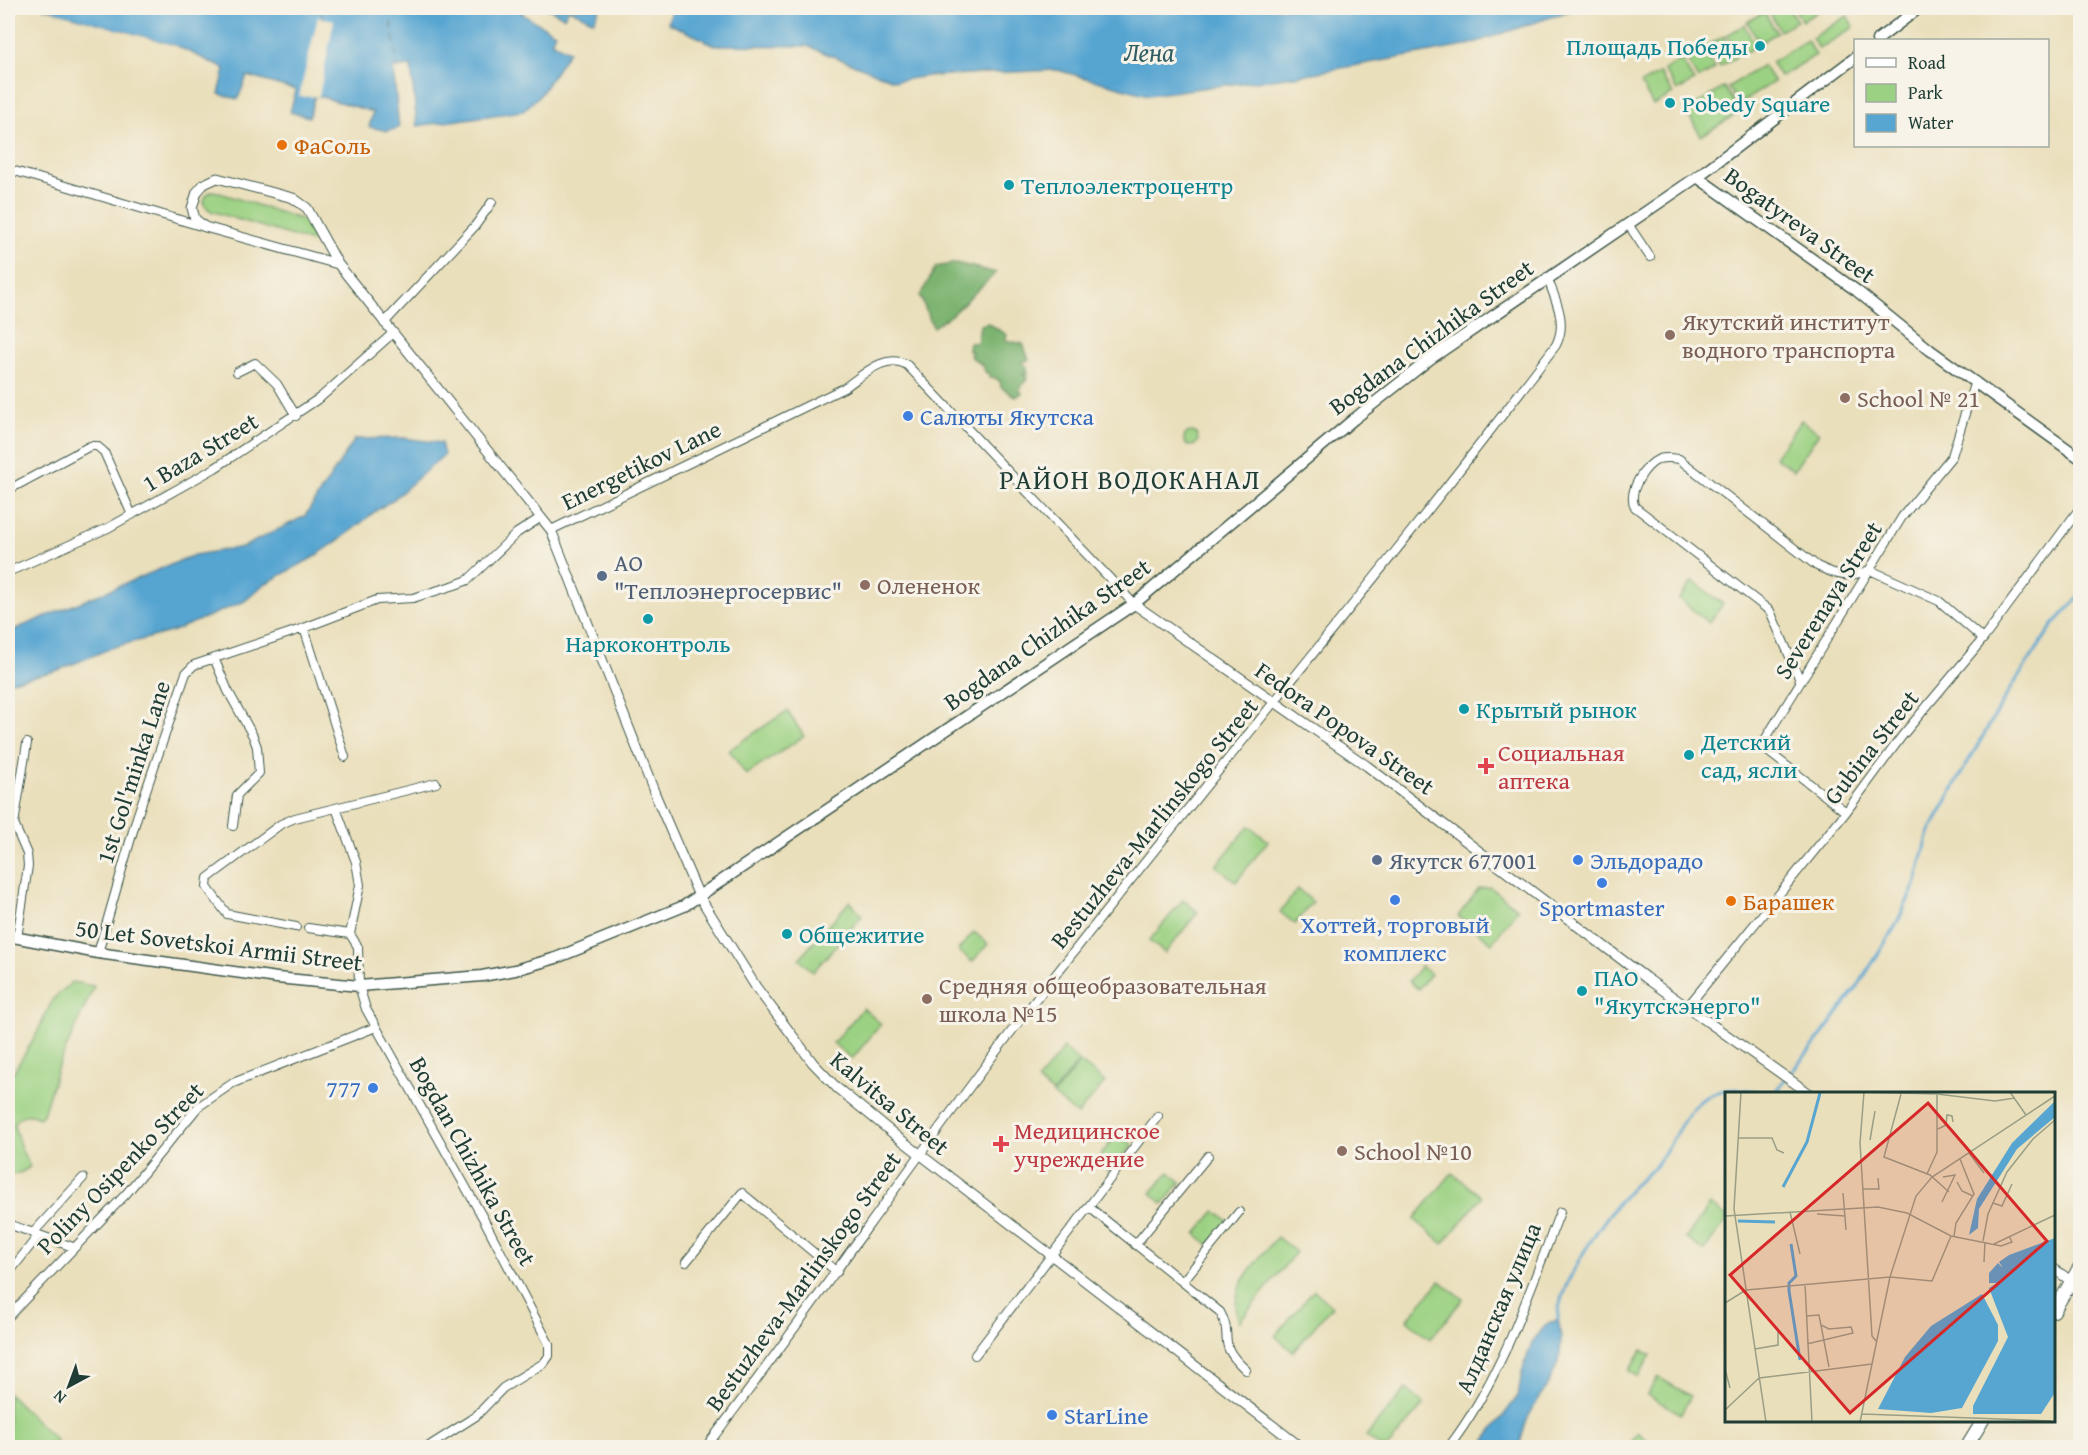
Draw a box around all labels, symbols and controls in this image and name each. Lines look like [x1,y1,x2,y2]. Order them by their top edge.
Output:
place label: Площадь Победы [1566,29,1748,64]
water label: Лена [1124,32,1174,71]
marker: Площадь Победы [1753,39,1767,53]
legend [1854,39,2049,147]
text: Road [1908,49,1946,76]
text: Park [1908,79,1944,106]
place label: Pobedy Square [1682,86,1830,121]
marker: Pobedy Square [1663,96,1677,110]
text: Water [1908,109,1954,136]
place label: ФаСоль [294,128,371,163]
marker: ФаСоль [275,138,289,152]
street label: Bogatyreva Street [1717,158,1883,292]
place label: Теплоэлектроцентр [1021,168,1233,203]
marker: Теплоэлектроцентр [1002,178,1016,192]
street label: Bogdana Chizhika Street [1321,250,1541,423]
place label: Якутский институт водного транспорта [1681,304,1896,367]
marker: Якутский институт водного транспорта [1663,328,1677,342]
place label: School № 21 [1857,381,1980,416]
marker: School № 21 [1838,391,1852,405]
place label: Салюты Якутска [920,399,1094,434]
street label: 1 Baza Street [135,403,265,500]
marker: Салюты Якутска [901,409,915,423]
street label: Energetikov Lane [555,411,727,519]
district label: РАЙОН ВОДОКАНАЛ [999,459,1261,499]
street label: Severenaya Street [1765,514,1891,686]
place label: АО "Теплоэнергосервис" [614,545,842,608]
street label: Bogdana Chizhika Street [936,549,1158,719]
place label: Олененок [877,568,980,603]
marker: АО "Теплоэнергосервис" [595,569,609,583]
marker: Олененок [858,578,872,592]
marker: Наркоконтроль [641,612,655,626]
place label: Наркоконтроль [565,626,731,661]
street label: Fedora Popova Street [1248,653,1442,803]
street label: 1st Gol'minka Lane [87,676,179,868]
street label: Gubina Street [1815,682,1927,812]
street label: Bestuzheva-Marlinskogo Street [1042,690,1267,956]
place label: Крытый рынок [1476,692,1637,727]
marker: Крытый рынок [1457,702,1471,716]
place label: Детский сад, ясли [1700,724,1798,787]
place label: Социальная аптека [1498,735,1625,798]
marker: Детский сад, ясли [1682,748,1696,762]
marker: Социальная аптека [1479,759,1493,773]
place label: Якутск 677001 [1388,843,1537,878]
place label: Эльдорадо [1590,843,1703,878]
marker: Якутск 677001 [1370,853,1384,867]
marker: Эльдорадо [1571,853,1585,867]
marker: Sportmaster [1595,876,1609,890]
place label: Барашек [1743,884,1835,919]
place label: Sportmaster [1539,890,1665,925]
marker: Хоттей, торговый комплекс [1388,893,1402,907]
marker: Барашек [1724,894,1738,908]
place label: Хоттей, торговый комплекс [1301,907,1489,970]
street label: 50 Let Sovetskoi Armii Street [74,910,365,980]
place label: Общежитие [799,917,925,952]
marker: Общежитие [780,927,794,941]
place label: ПАО "Якутскэнерго" [1594,960,1761,1023]
place label: Средняя общеобразовательная школа №15 [939,968,1267,1031]
marker: ПАО "Якутскэнерго" [1575,984,1589,998]
marker: Средняя общеобразовательная школа №15 [920,992,934,1006]
street label: Kalvitsa Street [823,1043,958,1164]
street label: Bogdan Chizhika Street [401,1050,545,1272]
place label: 777 [326,1071,361,1106]
street label: Poliny Osipenko Street [28,1074,212,1262]
marker: 777 [366,1081,380,1095]
inset map [1725,1092,2055,1422]
place label: Медицинское учреждение [1013,1113,1160,1176]
place label: School №10 [1354,1134,1472,1169]
marker: Медицинское учреждение [992,1135,1010,1153]
street label: Bestuzheva-Marlinskogo Street [697,1143,910,1418]
marker: School №10 [1335,1144,1349,1158]
street label: Алданская улица [1446,1216,1550,1399]
north arrow [39,1356,99,1416]
text: N [47,1385,71,1410]
place label: StarLine [1064,1398,1149,1433]
marker: StarLine [1045,1408,1059,1422]

